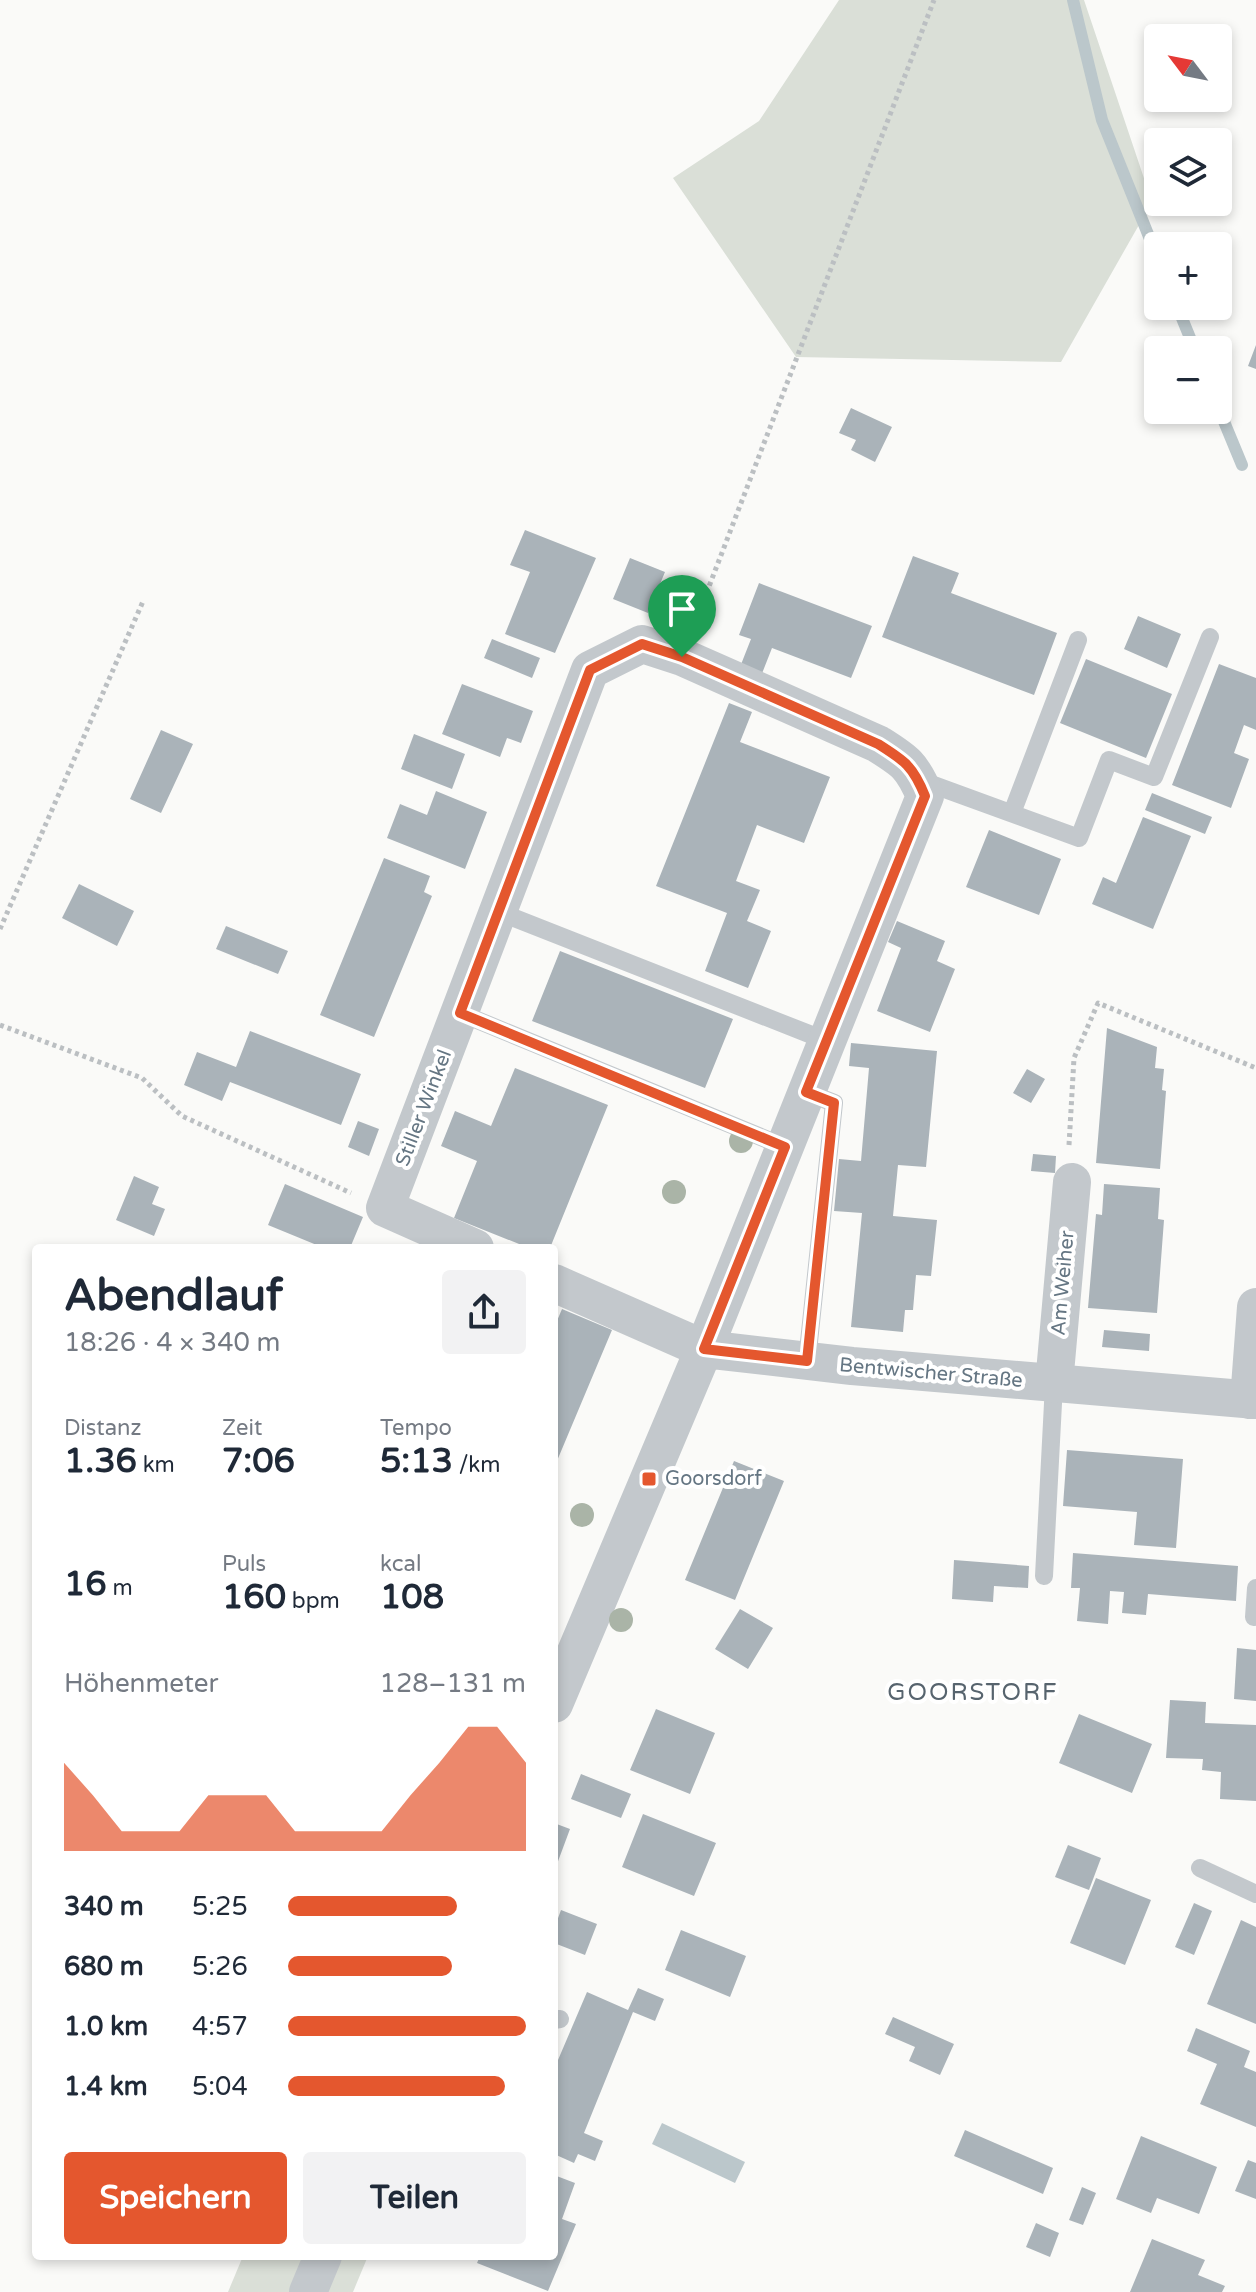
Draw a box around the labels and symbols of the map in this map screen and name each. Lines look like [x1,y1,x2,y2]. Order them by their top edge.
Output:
north arrow [1144,24,1232,112]
pin [648,575,716,657]
street label: Stiller Winkel [391,1046,457,1170]
street label: Am Weiher [1046,1229,1080,1336]
street label: Bentwischer Straße [838,1353,1024,1393]
place label: Goorsdorf [665,1467,762,1491]
marker: Goorsdorf [640,1470,658,1488]
district label: GOORSTORF [887,1678,1059,1707]

